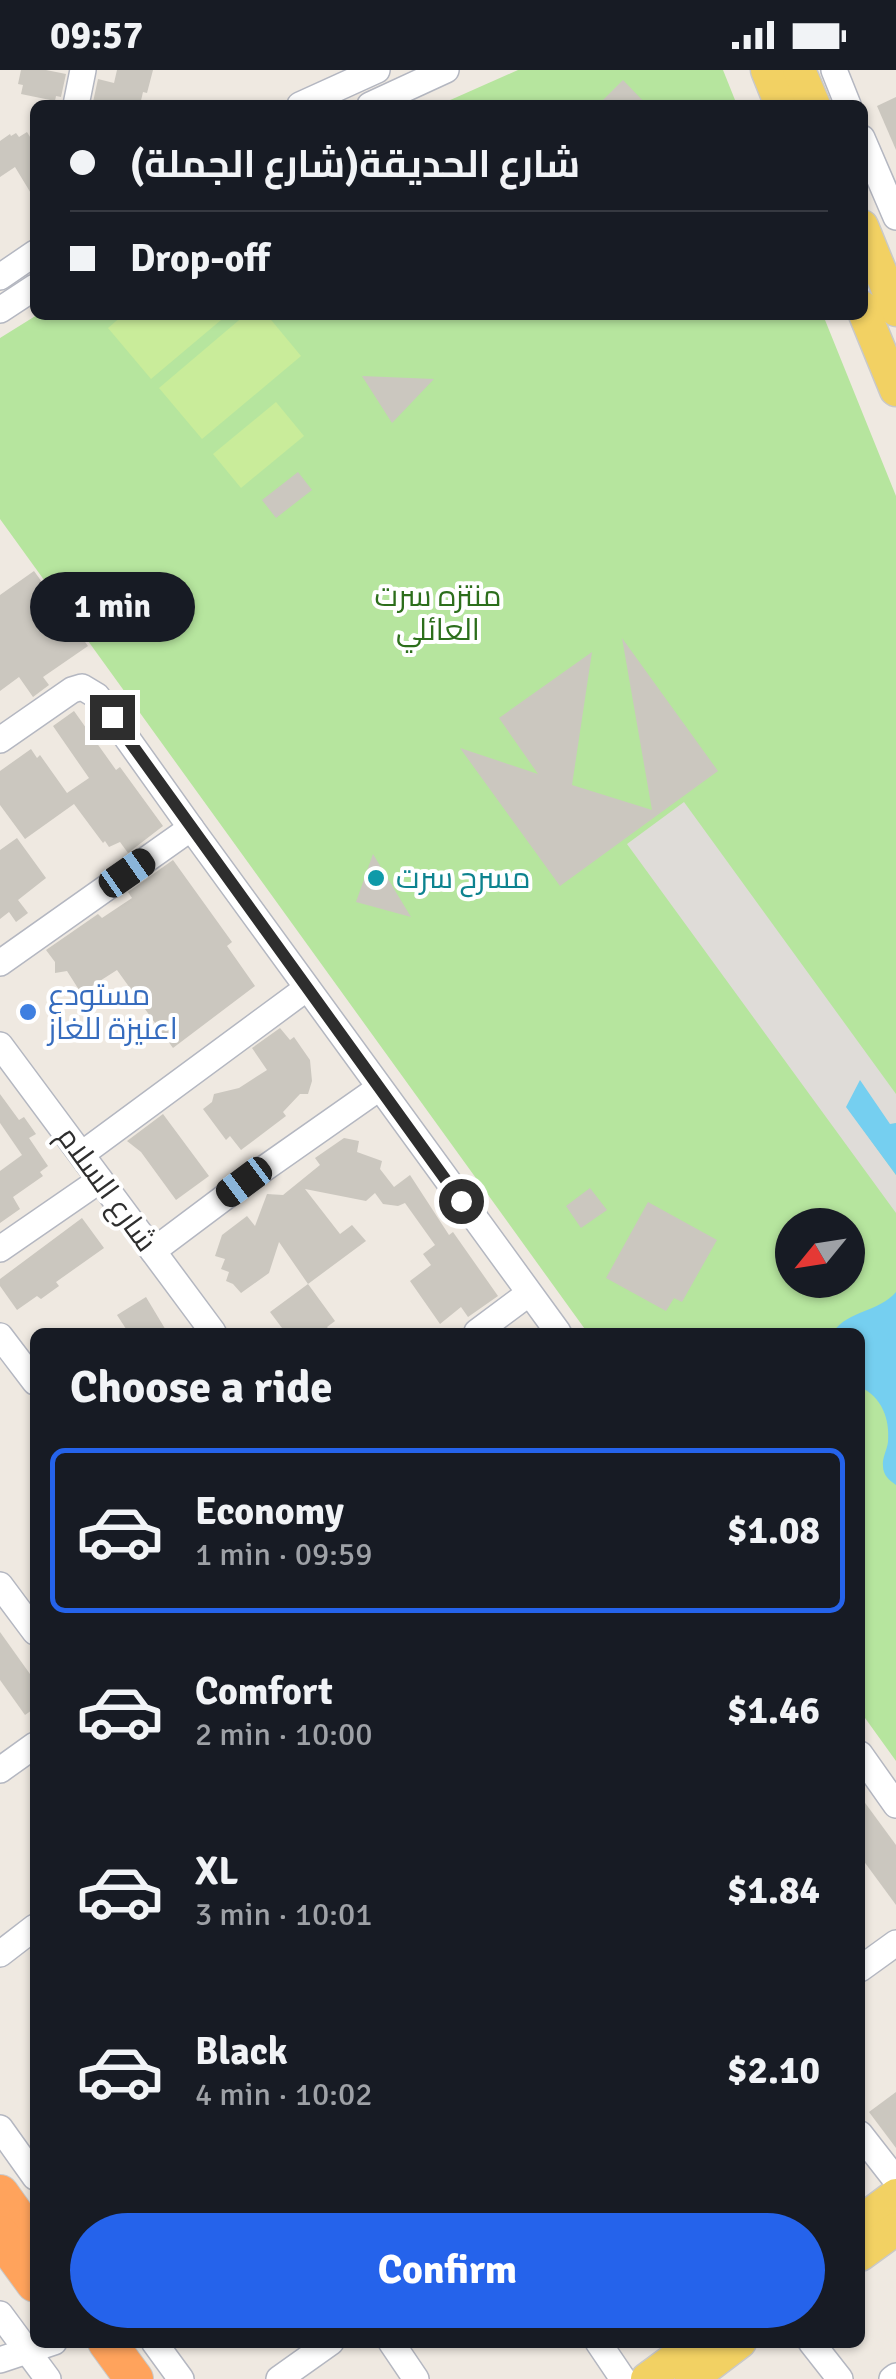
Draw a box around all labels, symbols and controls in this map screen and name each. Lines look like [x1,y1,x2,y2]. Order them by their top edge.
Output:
text: 09:57 [50,12,143,59]
text: شارع الحديقة(شارع الجملة) [130,141,580,188]
text: Drop-off [130,235,270,282]
callout: 1 min [29,572,194,642]
park label: منتزه سرت العائلي [374,578,502,653]
text: 1 min [74,587,151,626]
route end [90,695,135,740]
car [94,844,160,902]
place label: مسرح سرت [396,860,531,898]
marker: مسرح سرت [365,867,387,889]
place label: مستودع اعنيزة للغاز [46,977,178,1048]
marker: مستودع اعنيزة للغاز [17,1001,39,1023]
street label: شارع السلام [48,1119,164,1260]
car [211,1152,277,1212]
route start [439,1179,484,1224]
north arrow [775,1208,865,1298]
map controls [775,1208,865,1298]
text: Choose a ride [70,1360,333,1415]
icon: car [75,1486,165,1576]
text: Economy [195,1488,344,1535]
text: $1.08 [727,1507,820,1554]
text: 1 min · 09:59 [195,1535,373,1574]
icon: car [75,1666,165,1756]
text: Comfort [195,1668,333,1715]
text: $1.46 [727,1687,820,1734]
text: 2 min · 10:00 [195,1715,373,1754]
icon: car [75,1846,165,1936]
text: XL [195,1848,238,1895]
text: $1.84 [727,1867,820,1914]
text: 3 min · 10:01 [195,1895,373,1934]
icon: car [75,2026,165,2116]
text: Black [195,2028,288,2075]
text: $2.10 [727,2047,820,2094]
text: 4 min · 10:02 [195,2075,373,2114]
button: Confirm [70,2213,825,2328]

